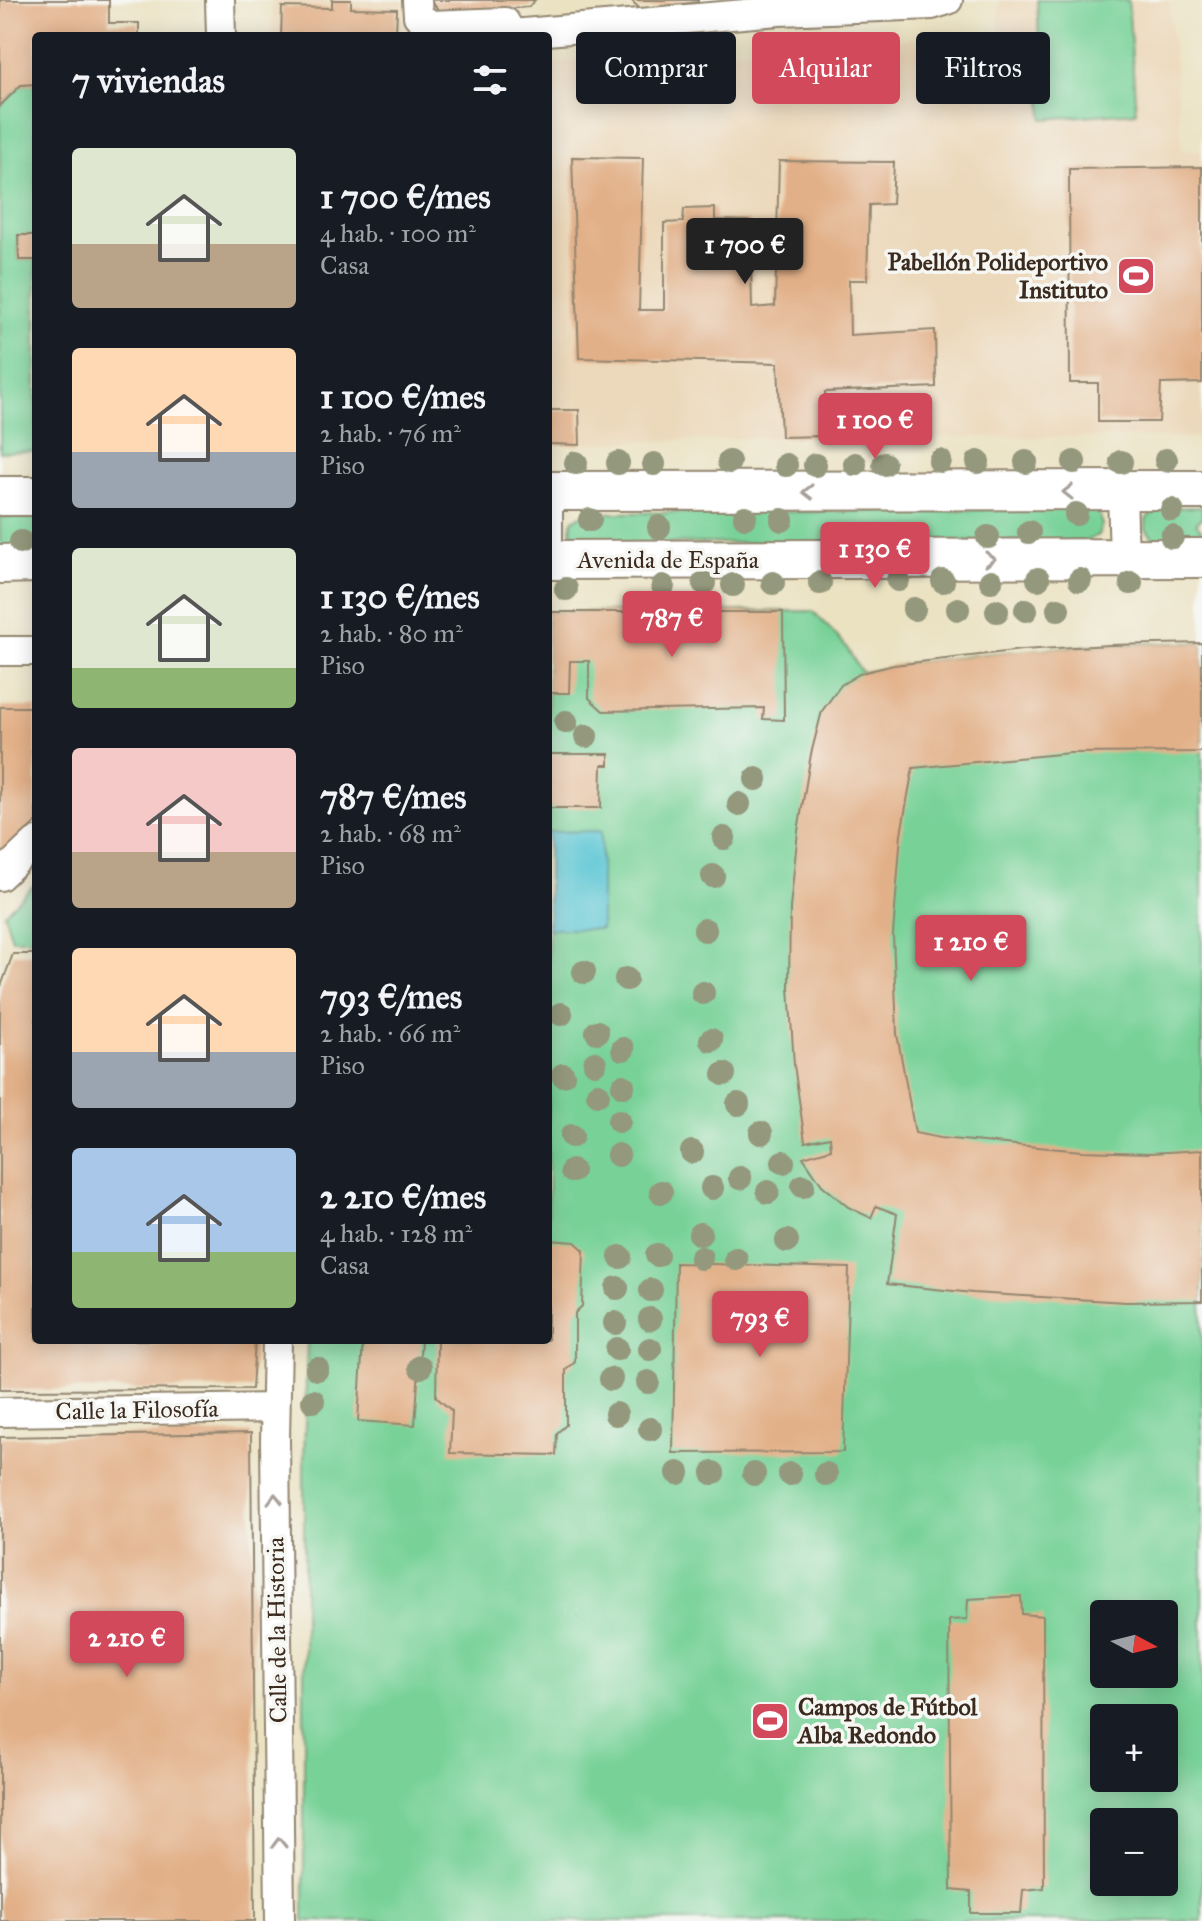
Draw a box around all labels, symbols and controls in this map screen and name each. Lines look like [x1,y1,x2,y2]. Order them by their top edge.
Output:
chip: Comprar [576,32,736,104]
chip: Alquilar [752,32,900,104]
chip: Filtros [916,32,1050,104]
icon: filters [468,58,512,102]
text: 7 viviendas [72,60,225,101]
text: 1 700 €/mes [320,176,491,217]
icon: home [136,180,232,276]
text: 4 hab. · 100 m² [320,217,476,249]
pin: 1 700 € [671,218,819,286]
text: 1 700 € [704,228,786,260]
place label: Pabellón Polideportivo Instituto [888,247,1108,305]
text: Casa [320,249,369,281]
sports icon: Pabellón Polideportivo Instituto [1115,255,1157,297]
text: 1 100 €/mes [320,376,486,417]
icon: home [136,380,232,476]
pin: 1 100 € [801,393,949,461]
text: 1 100 € [836,403,914,435]
text: 2 hab. · 76 m² [320,417,461,449]
text: Piso [320,449,365,481]
one-way arrow [801,483,814,501]
one-way arrow [1061,483,1074,501]
pin: 1 130 € [801,522,949,590]
text: 1 130 € [838,532,912,564]
street label: Avenida de España [576,545,760,575]
one-way arrow [984,550,997,568]
text: 1 130 €/mes [320,576,480,617]
icon: home [136,580,232,676]
pin: 787 € [616,591,728,659]
text: 787 € [641,601,703,633]
text: 2 hab. · 80 m² [320,617,463,649]
text: Piso [320,649,365,681]
text: 787 €/mes [320,776,466,817]
icon: home [136,780,232,876]
text: 2 hab. · 68 m² [320,817,461,849]
text: Piso [320,849,365,881]
pin: 1 210 € [897,915,1045,983]
text: 1 210 € [933,925,1009,957]
text: 793 €/mes [320,976,462,1017]
icon: home [136,980,232,1076]
text: 2 hab. · 66 m² [320,1017,460,1049]
text: Piso [320,1049,365,1081]
text: 2 210 €/mes [320,1176,486,1217]
icon: home [136,1180,232,1276]
text: 4 hab. · 128 m² [320,1217,472,1249]
text: Casa [320,1249,369,1281]
pin: 793 € [704,1291,816,1359]
text: 793 € [730,1301,790,1333]
street label: Calle la Filosofía [55,1394,220,1426]
one-way arrow [267,1492,284,1505]
street label: Calle de la Historia [260,1536,294,1723]
north arrow [1090,1600,1178,1688]
map controls [1090,1600,1178,1896]
pin: 2 210 € [53,1611,201,1679]
text: 2 210 € [88,1621,166,1653]
place label: Campos de Fútbol Alba Redondo [796,1692,978,1750]
sports icon: Campos de Fútbol Alba Redondo [749,1700,791,1742]
button: + [1090,1704,1178,1792]
button: − [1090,1808,1178,1896]
one-way arrow [270,1836,288,1849]

